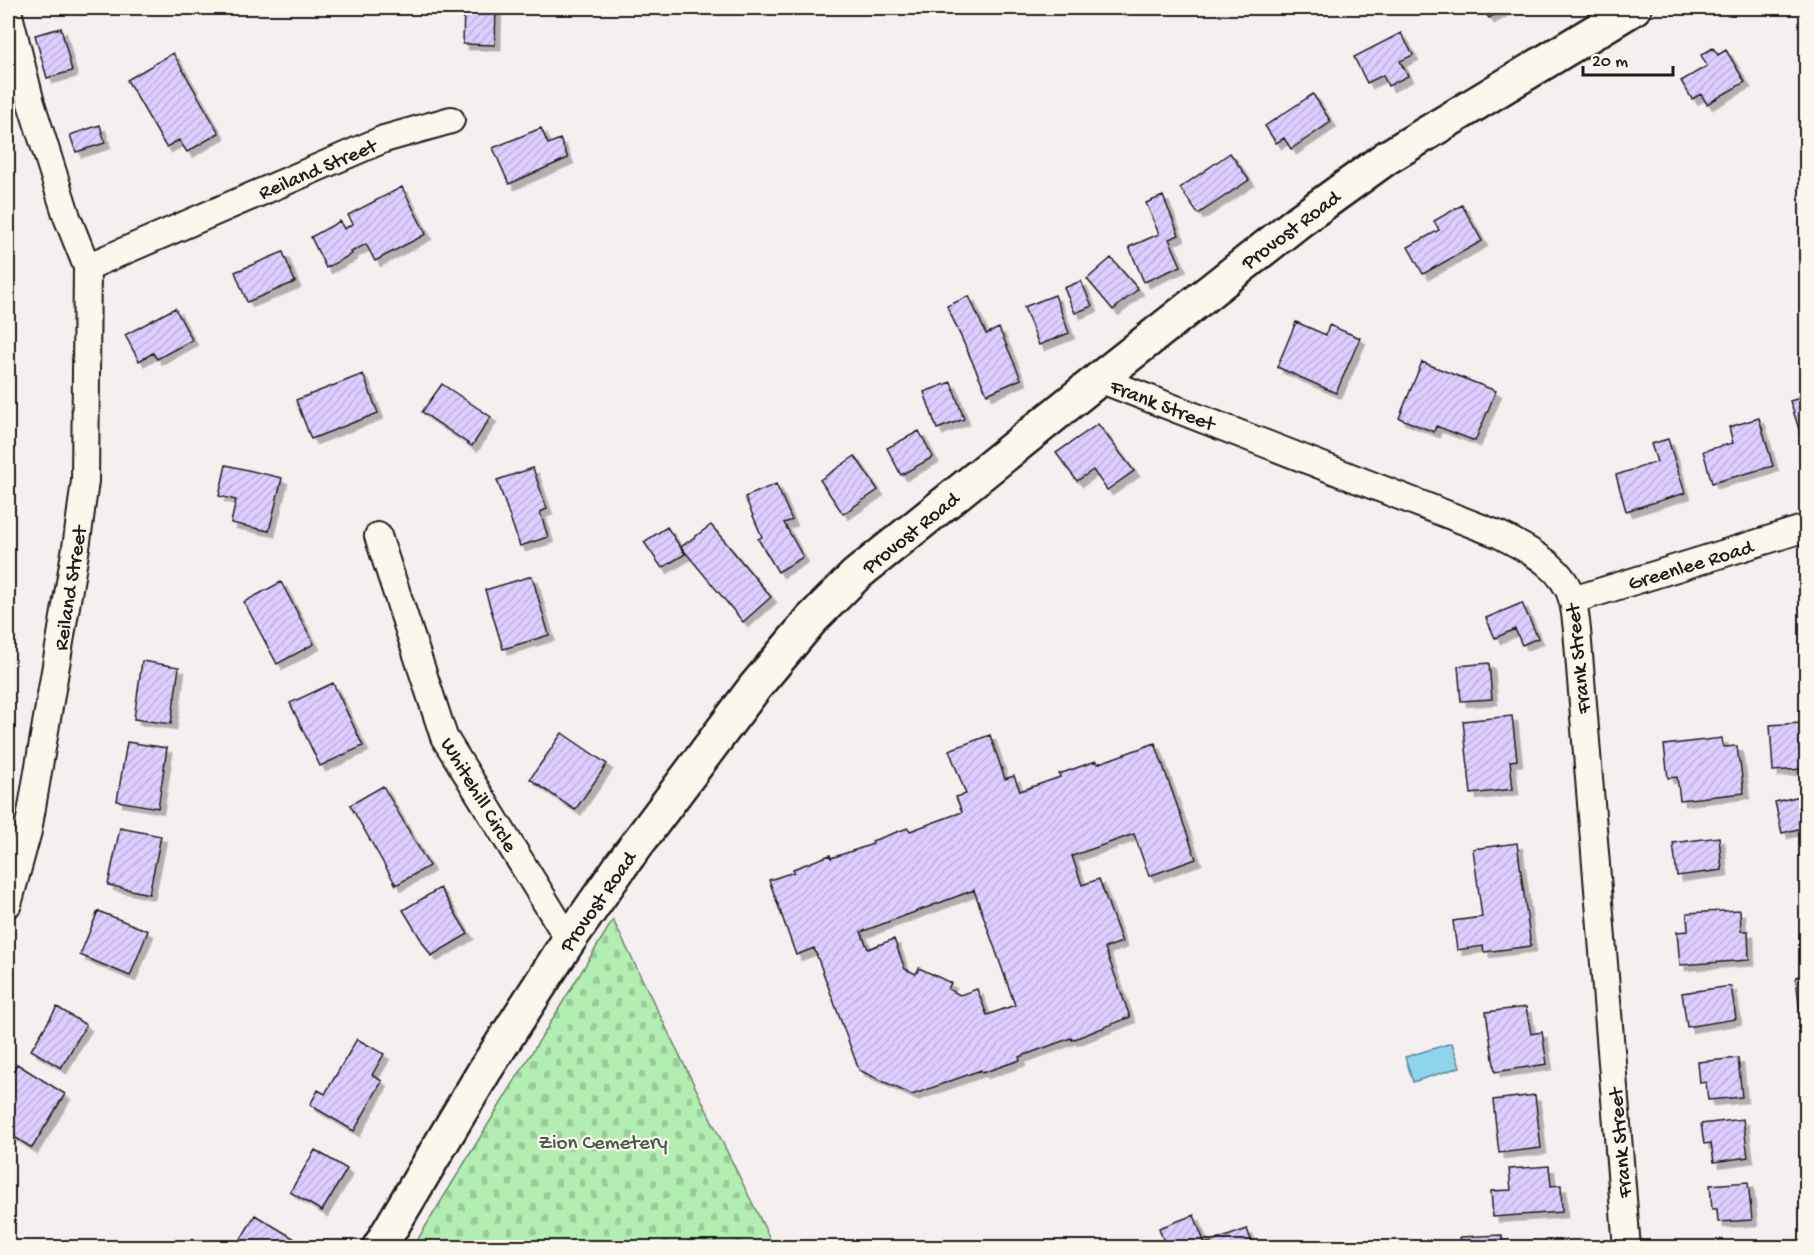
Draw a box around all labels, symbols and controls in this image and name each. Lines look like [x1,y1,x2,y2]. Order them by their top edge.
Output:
scale bar [1583,39,1673,77]
text: 20 m [1592,52,1628,73]
street label: Reiland Street [256,134,383,207]
street label: Provost Road [1237,186,1348,278]
street label: Frank Street [1105,375,1220,440]
street label: Provost Road [858,487,967,582]
street label: Reiland Street [50,522,95,653]
street label: Greenlee Road [1625,536,1758,598]
street label: Frank Street [1562,600,1599,716]
street label: Whitehill Circle [433,734,522,859]
street label: Provost Road [555,846,645,959]
street label: Frank Street [1605,1084,1640,1200]
park label: Zion Cemetery [538,1132,668,1157]

